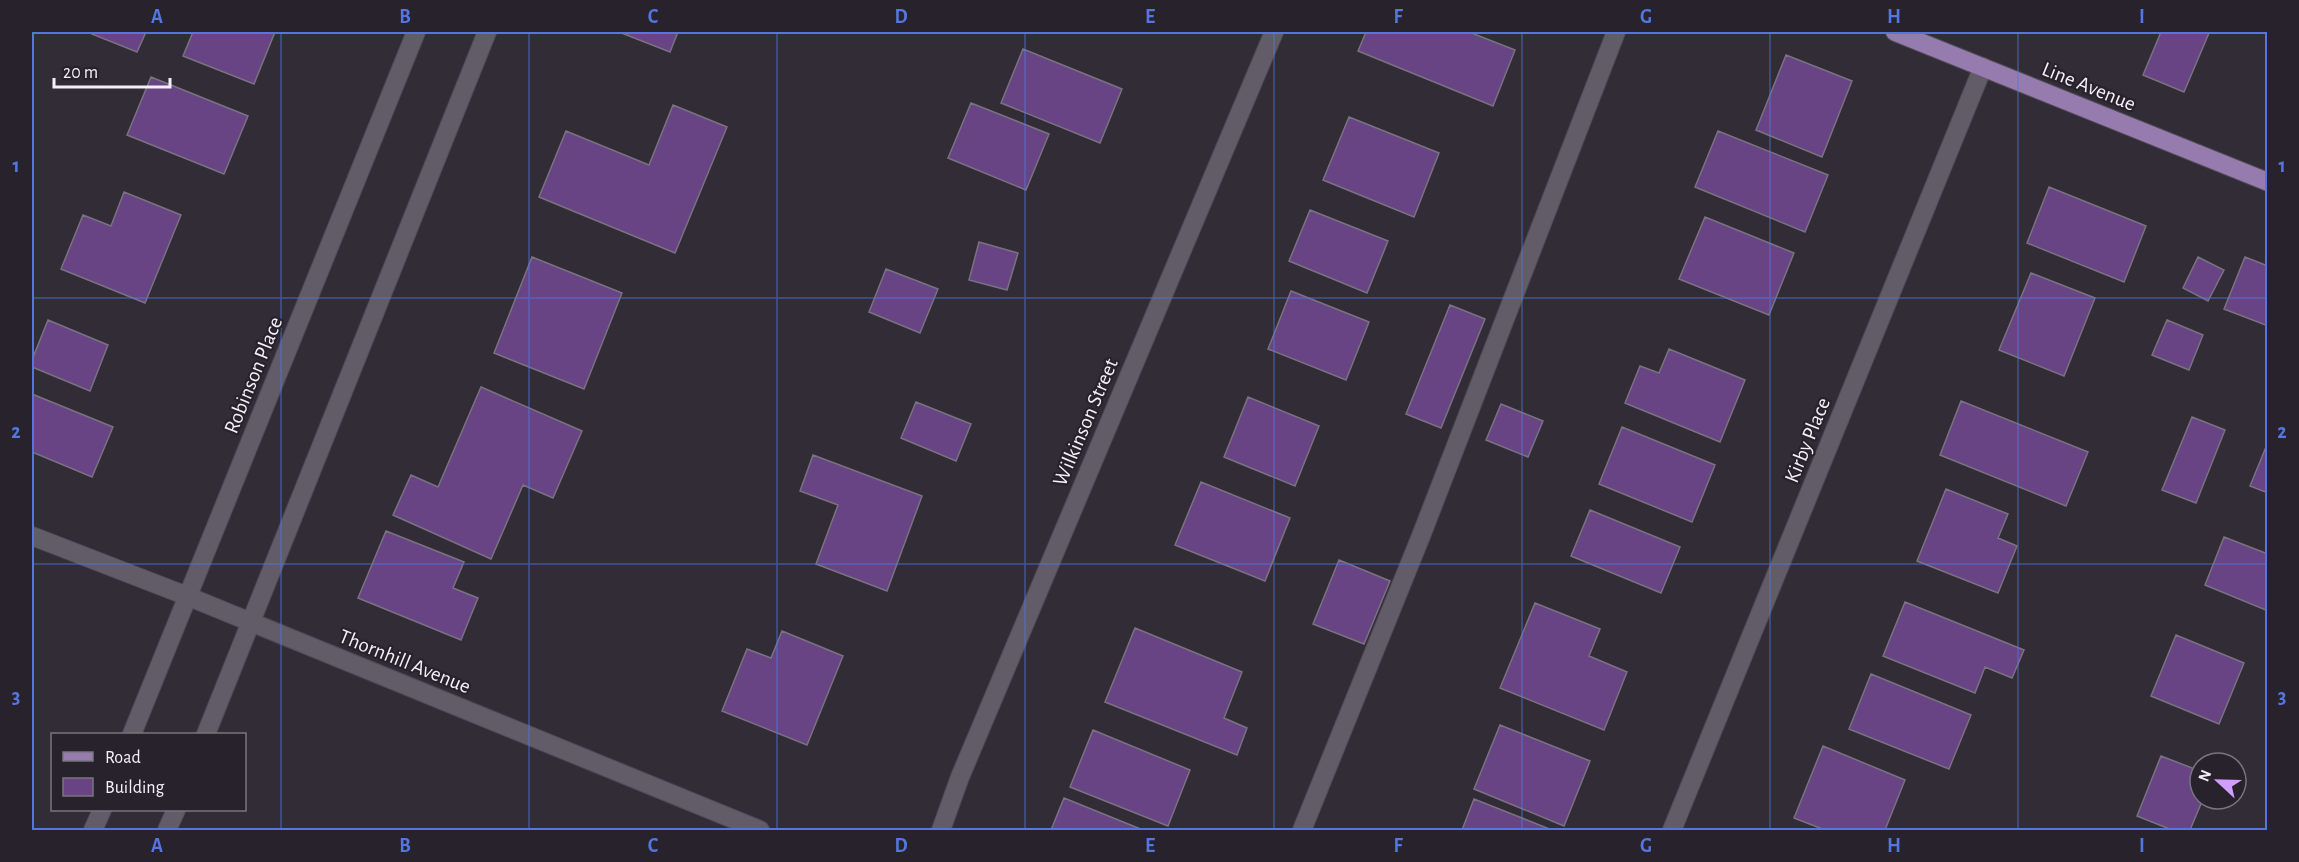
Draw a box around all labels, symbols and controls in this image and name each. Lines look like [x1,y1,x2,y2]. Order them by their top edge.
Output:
text: A [151,7,163,27]
text: B [399,7,411,27]
text: C [648,7,659,27]
text: D [894,7,908,27]
text: E [1145,7,1155,27]
text: F [1393,7,1403,27]
text: G [1640,7,1652,27]
text: H [1887,7,1901,27]
text: I [2139,7,2145,27]
scale bar [54,51,170,89]
street label: Line Avenue [2039,58,2139,115]
text: 20 m [63,64,98,82]
text: 1 [12,156,20,176]
text: 1 [2278,156,2286,176]
street label: Robinson Place [221,314,286,436]
street label: Wilkinson Street [1049,355,1122,489]
street label: Kirby Place [1781,395,1834,486]
text: 2 [11,422,21,442]
text: 2 [2277,422,2287,442]
street label: Thornhill Avenue [336,626,474,697]
text: 3 [12,687,20,707]
text: 3 [2278,687,2286,707]
legend [51,733,246,811]
text: Road [105,749,141,767]
north arrow [2188,751,2248,811]
text: N [2196,768,2215,784]
text: Building [105,779,165,797]
text: A [151,836,163,856]
text: B [399,836,411,856]
text: C [648,836,659,856]
text: D [894,836,908,856]
text: E [1145,836,1155,856]
text: F [1393,836,1403,856]
text: G [1640,836,1652,856]
text: H [1887,836,1901,856]
text: I [2139,836,2145,856]

